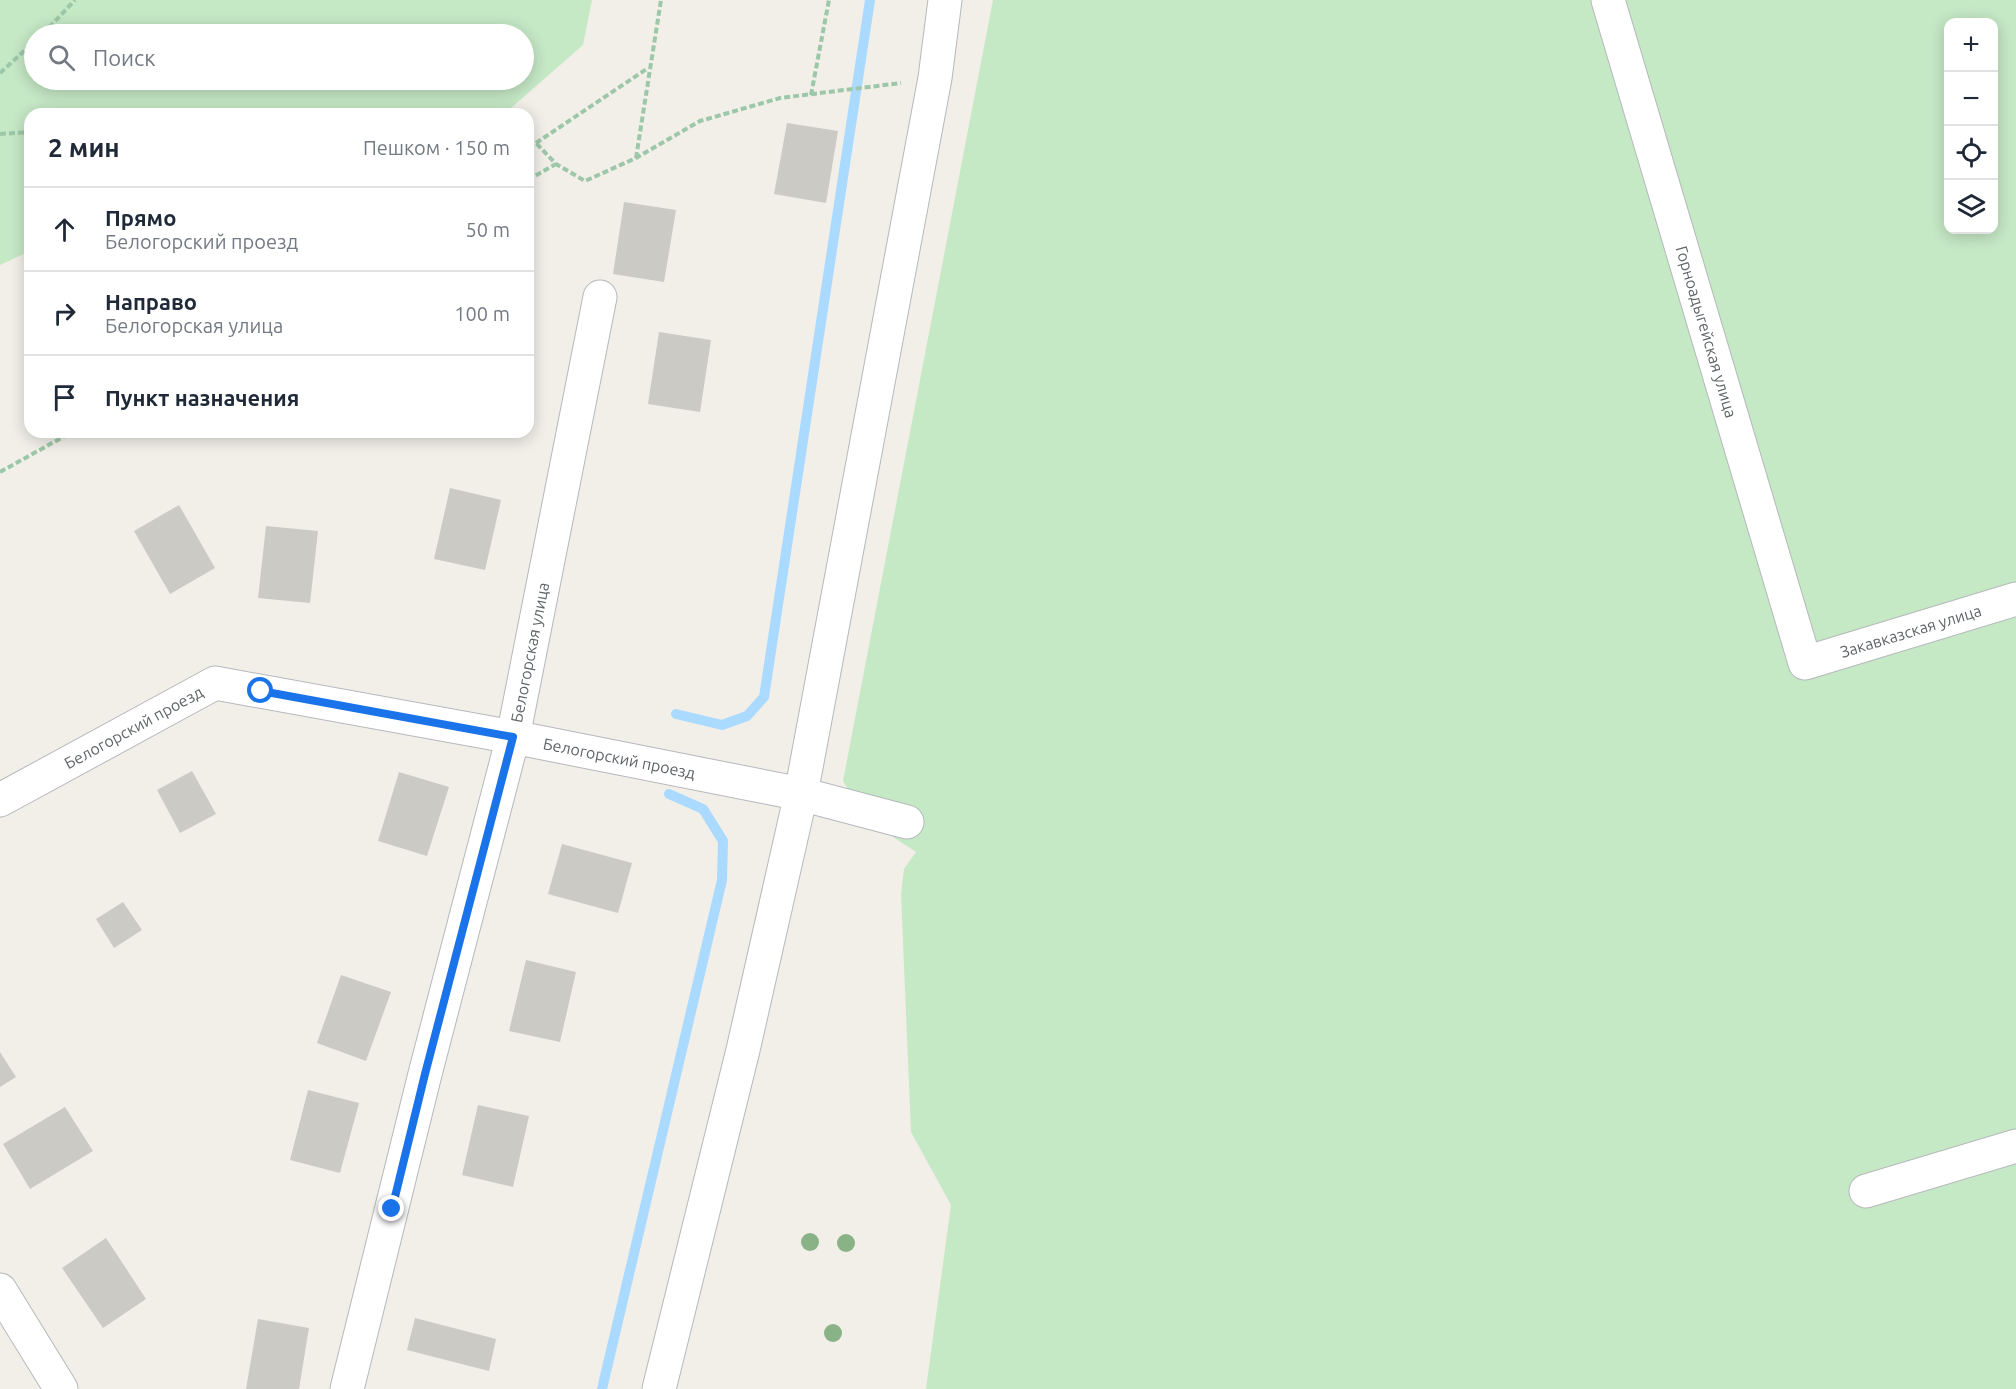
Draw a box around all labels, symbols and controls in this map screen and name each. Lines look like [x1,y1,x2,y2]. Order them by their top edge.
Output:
map controls [1944,18,1998,234]
button: + [1944,18,1998,72]
search box [24,24,534,90]
icon: search [45,41,78,74]
text: Поиск [93,45,156,70]
button: − [1944,72,1998,126]
button: locate [1944,126,1998,180]
text: 2 мин [48,133,120,162]
text: Пешком · 150 m [363,136,510,159]
button: layers [1944,180,1998,234]
text: Прямо [105,205,176,230]
icon: ahead [48,213,81,246]
text: 50 m [466,218,510,241]
text: Белогорский проезд [105,230,298,253]
street label: Горноадыгейская улица [1673,244,1741,420]
text: Направо [105,289,197,314]
icon: right [48,297,81,330]
text: 100 m [454,302,510,325]
text: Белогорская улица [105,314,283,337]
icon: arrive [48,381,81,414]
text: Пункт назначения [105,385,299,410]
street label: Белогорская улица [507,581,552,724]
street label: Закавказская улица [1838,601,1983,661]
route start [247,677,273,703]
street label: Белогорский проезд [61,682,206,772]
street label: Белогорский проезд [542,734,697,782]
route end [378,1195,404,1221]

